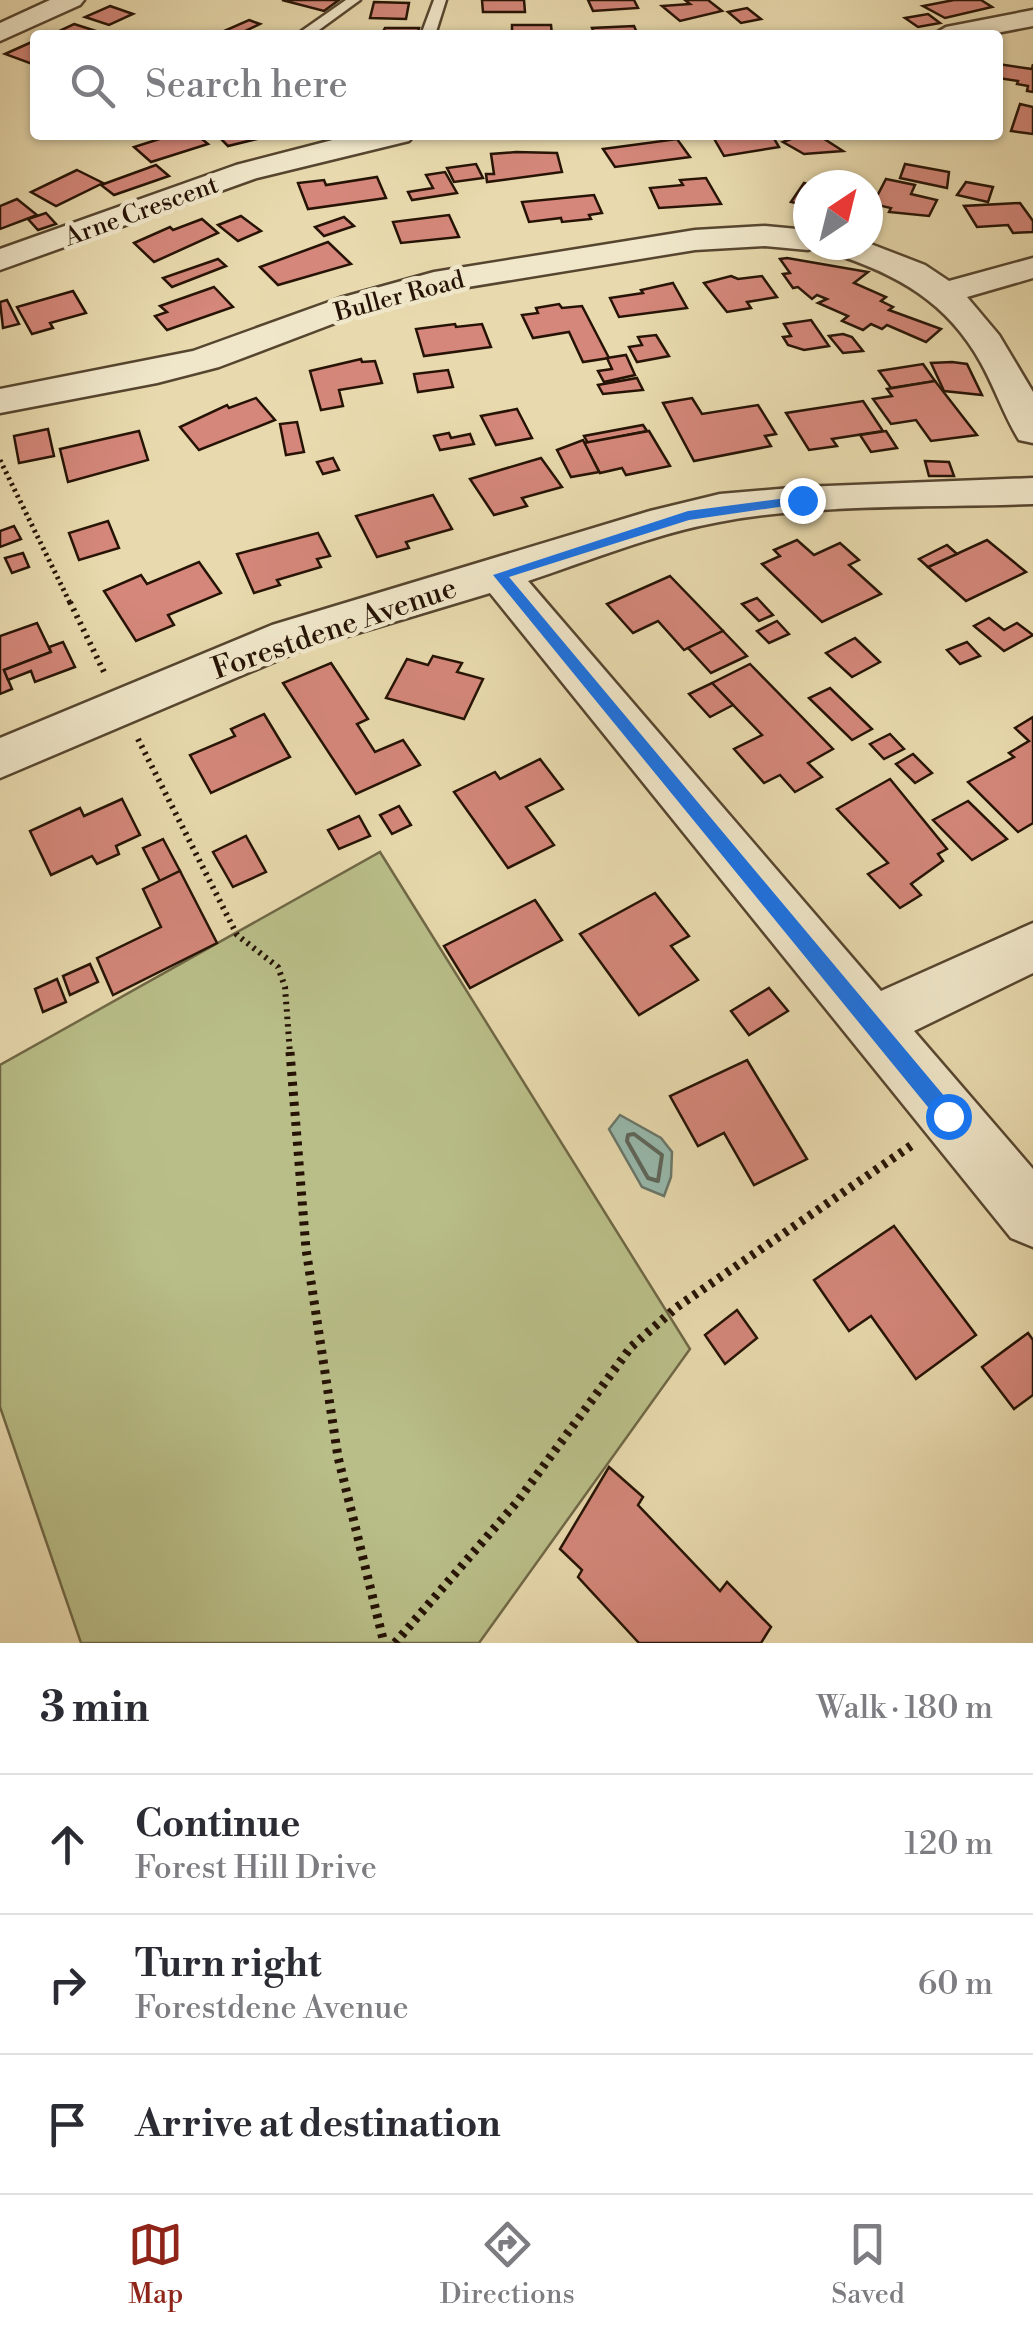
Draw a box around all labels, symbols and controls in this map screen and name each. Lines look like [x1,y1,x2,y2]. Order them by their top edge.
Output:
search box [30,30,1003,140]
icon: search [65,58,120,113]
text: Search here [145,62,348,109]
street label: Arne Crescent [59,169,223,254]
north arrow [793,170,883,260]
street label: Buller Road [330,264,468,329]
route end [780,478,826,524]
street label: Forestdene Avenue [207,569,462,689]
route start [926,1094,972,1140]
text: 3 min [40,1682,149,1735]
text: Walk · 180 m [817,1688,993,1728]
text: Continue [135,1801,300,1848]
icon: ahead [40,1817,95,1872]
text: 120 m [904,1824,993,1864]
text: Forest Hill Drive [135,1848,377,1888]
text: Turn right [135,1941,321,1988]
icon: right [40,1957,95,2012]
text: 60 m [918,1964,993,2004]
text: Forestdene Avenue [135,1988,409,2028]
icon: arrive [40,2097,95,2152]
text: Arrive at destination [135,2101,501,2148]
tab: Map [128,2217,183,2312]
tab: Directions [440,2217,575,2312]
tab: Saved [831,2217,905,2312]

